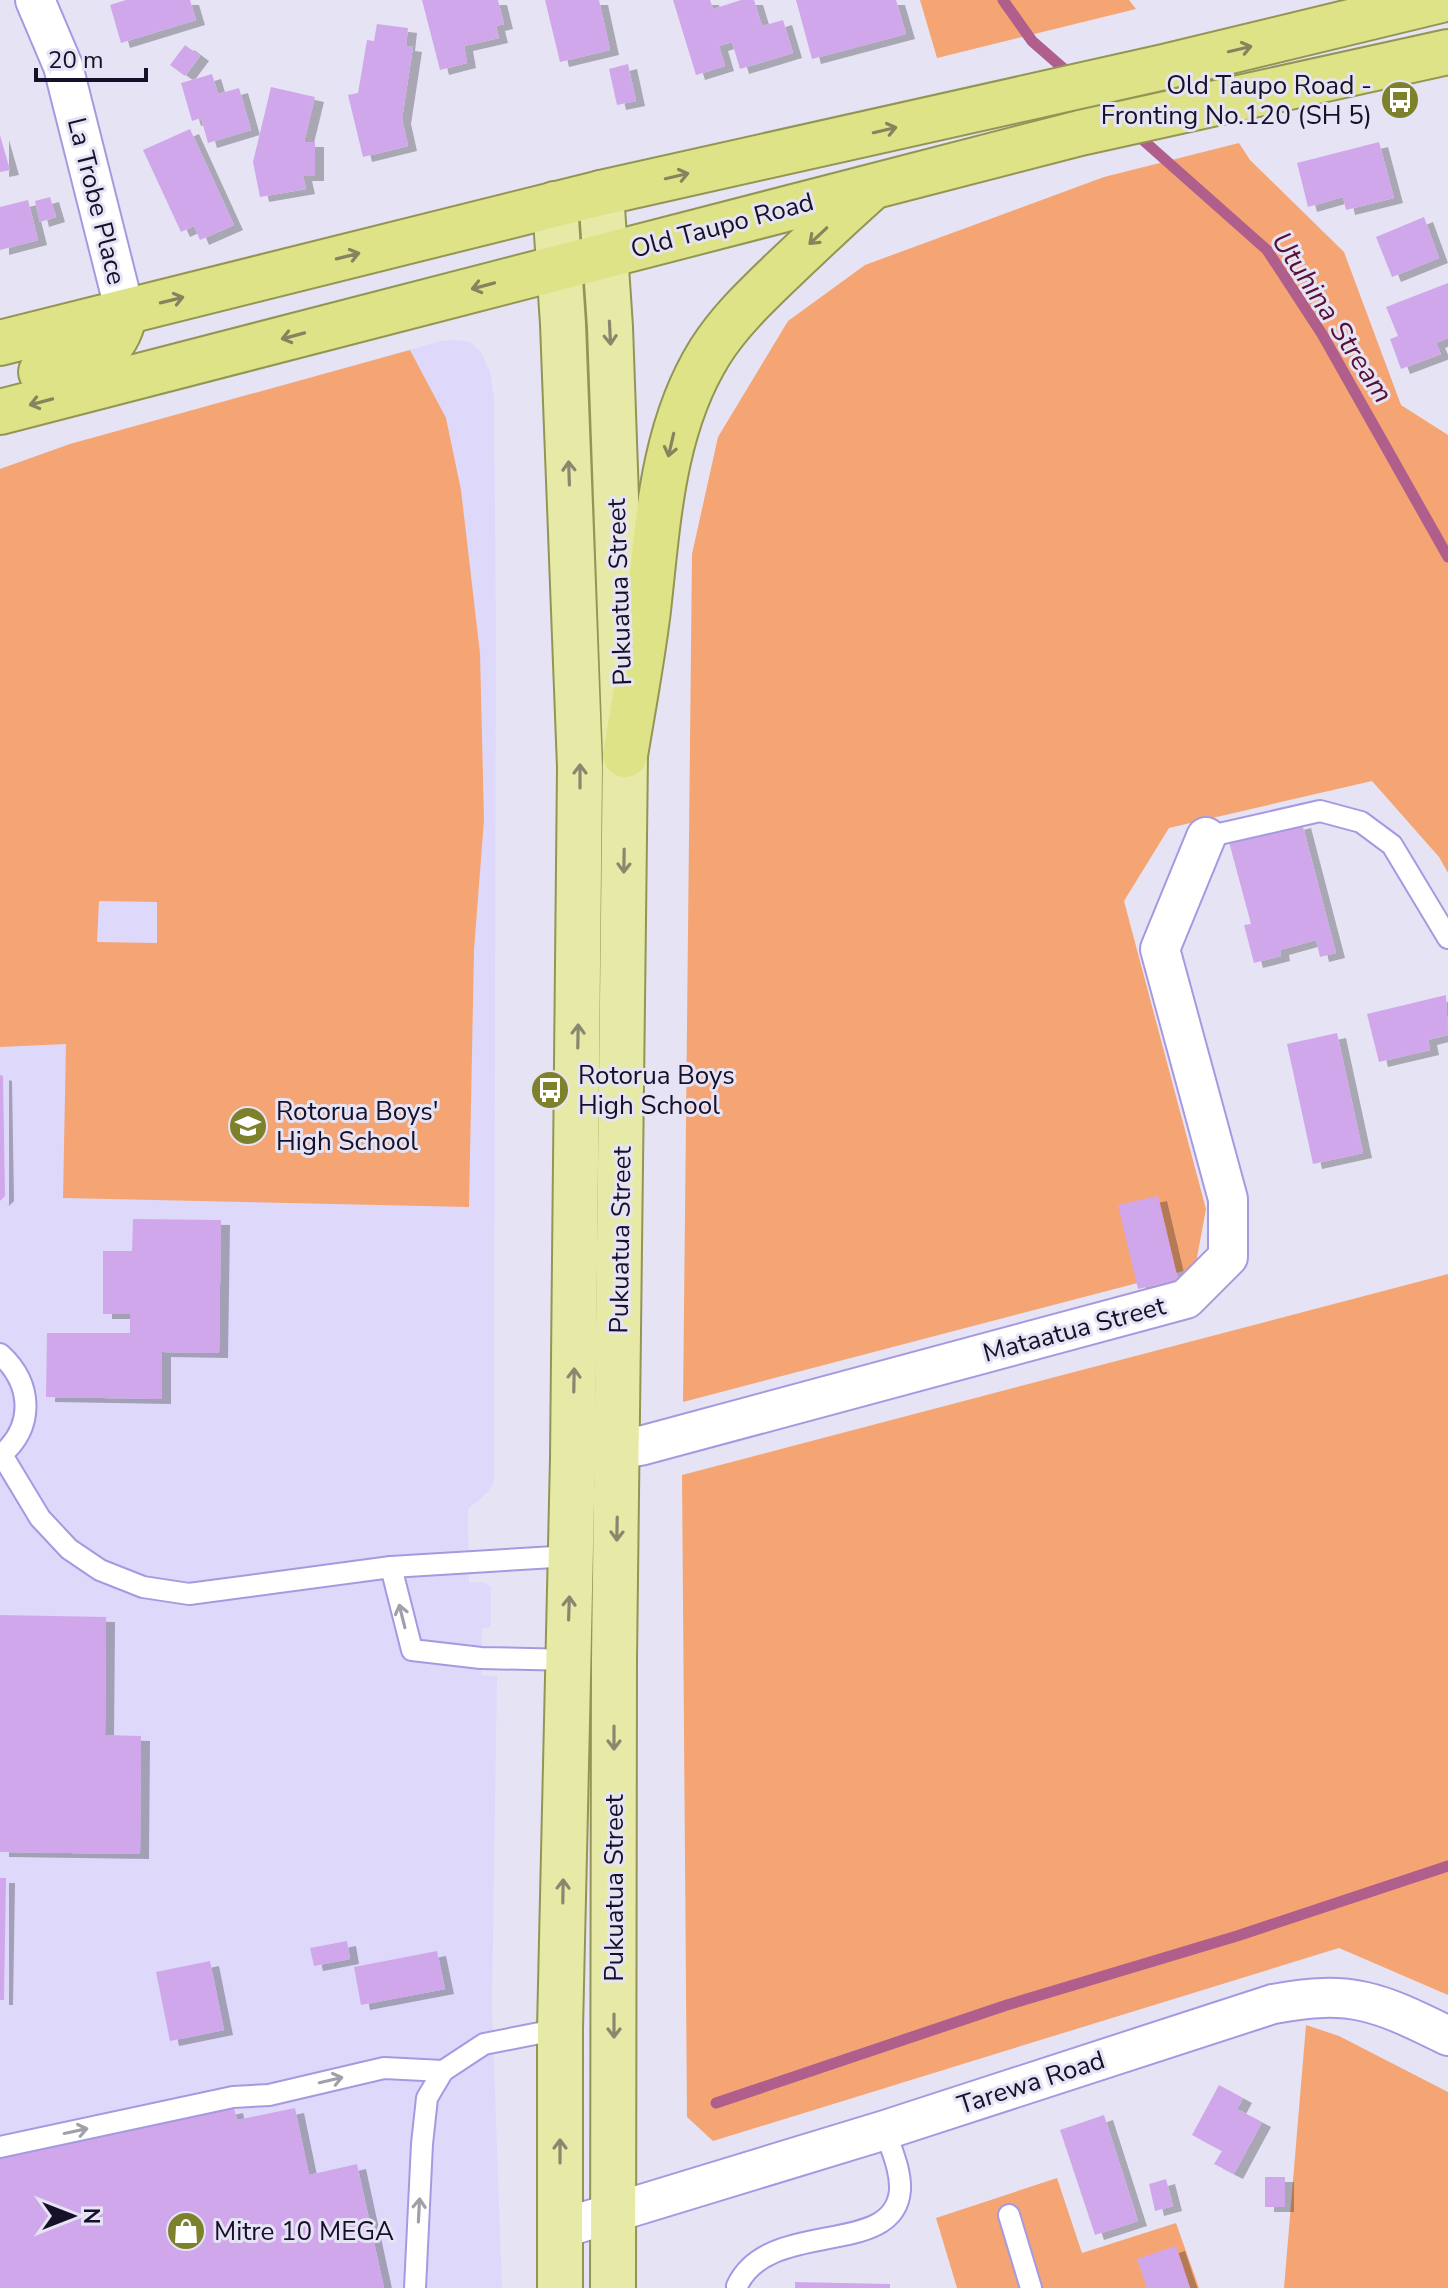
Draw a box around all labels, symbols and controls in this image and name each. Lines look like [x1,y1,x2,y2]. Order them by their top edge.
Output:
scale bar [36,32,146,82]
one-way arrow [1227,41,1252,56]
text: 20 m [48,44,104,76]
place label: Old Taupo Road - Fronting No.120 (SH 5) [1101,68,1372,133]
bus stop icon: Old Taupo Road - Fronting No.120 (SH 5) [1379,79,1421,121]
street label: La Trobe Place [59,114,134,288]
one-way arrow [872,122,898,137]
one-way arrow [664,168,689,183]
street label: Old Taupo Road [627,184,818,267]
water label: Utuhina Stream [1263,225,1402,410]
one-way arrow [808,227,828,246]
one-way arrow [335,247,361,262]
one-way arrow [471,280,497,295]
one-way arrow [158,292,184,307]
one-way arrow [603,319,618,346]
one-way arrow [280,329,306,344]
one-way arrow [29,395,55,410]
one-way arrow [663,432,678,457]
one-way arrow [561,460,576,487]
street label: Pukuatua Street [599,497,640,686]
one-way arrow [572,763,588,790]
one-way arrow [616,847,632,874]
one-way arrow [570,1023,585,1050]
place label: Rotorua Boys High School [578,1058,735,1123]
bus stop icon: Rotorua Boys High School [529,1069,571,1111]
place label: Rotorua Boys' High School [276,1094,438,1159]
school or university icon: Rotorua Boys' High School [227,1105,269,1147]
street label: Pukuatua Street [601,1145,640,1334]
street label: Mataatua Street [979,1288,1170,1371]
one-way arrow [566,1367,582,1394]
one-way arrow [609,1515,624,1542]
one-way arrow [561,1595,577,1622]
one-way arrow [394,1603,409,1629]
one-way arrow [606,1724,622,1751]
street label: Pukuatua Street [597,1793,632,1982]
one-way arrow [555,1878,571,1905]
one-way arrow [606,2012,622,2039]
street label: Tarewa Road [953,2042,1109,2123]
one-way arrow [318,2072,343,2087]
one-way arrow [63,2123,89,2138]
one-way arrow [552,2138,568,2165]
north arrow [32,2176,112,2256]
one-way arrow [411,2197,426,2224]
text: N [76,2208,106,2224]
shop icon: Mitre 10 MEGA [165,2210,207,2252]
place label: Mitre 10 MEGA [214,2214,394,2249]

